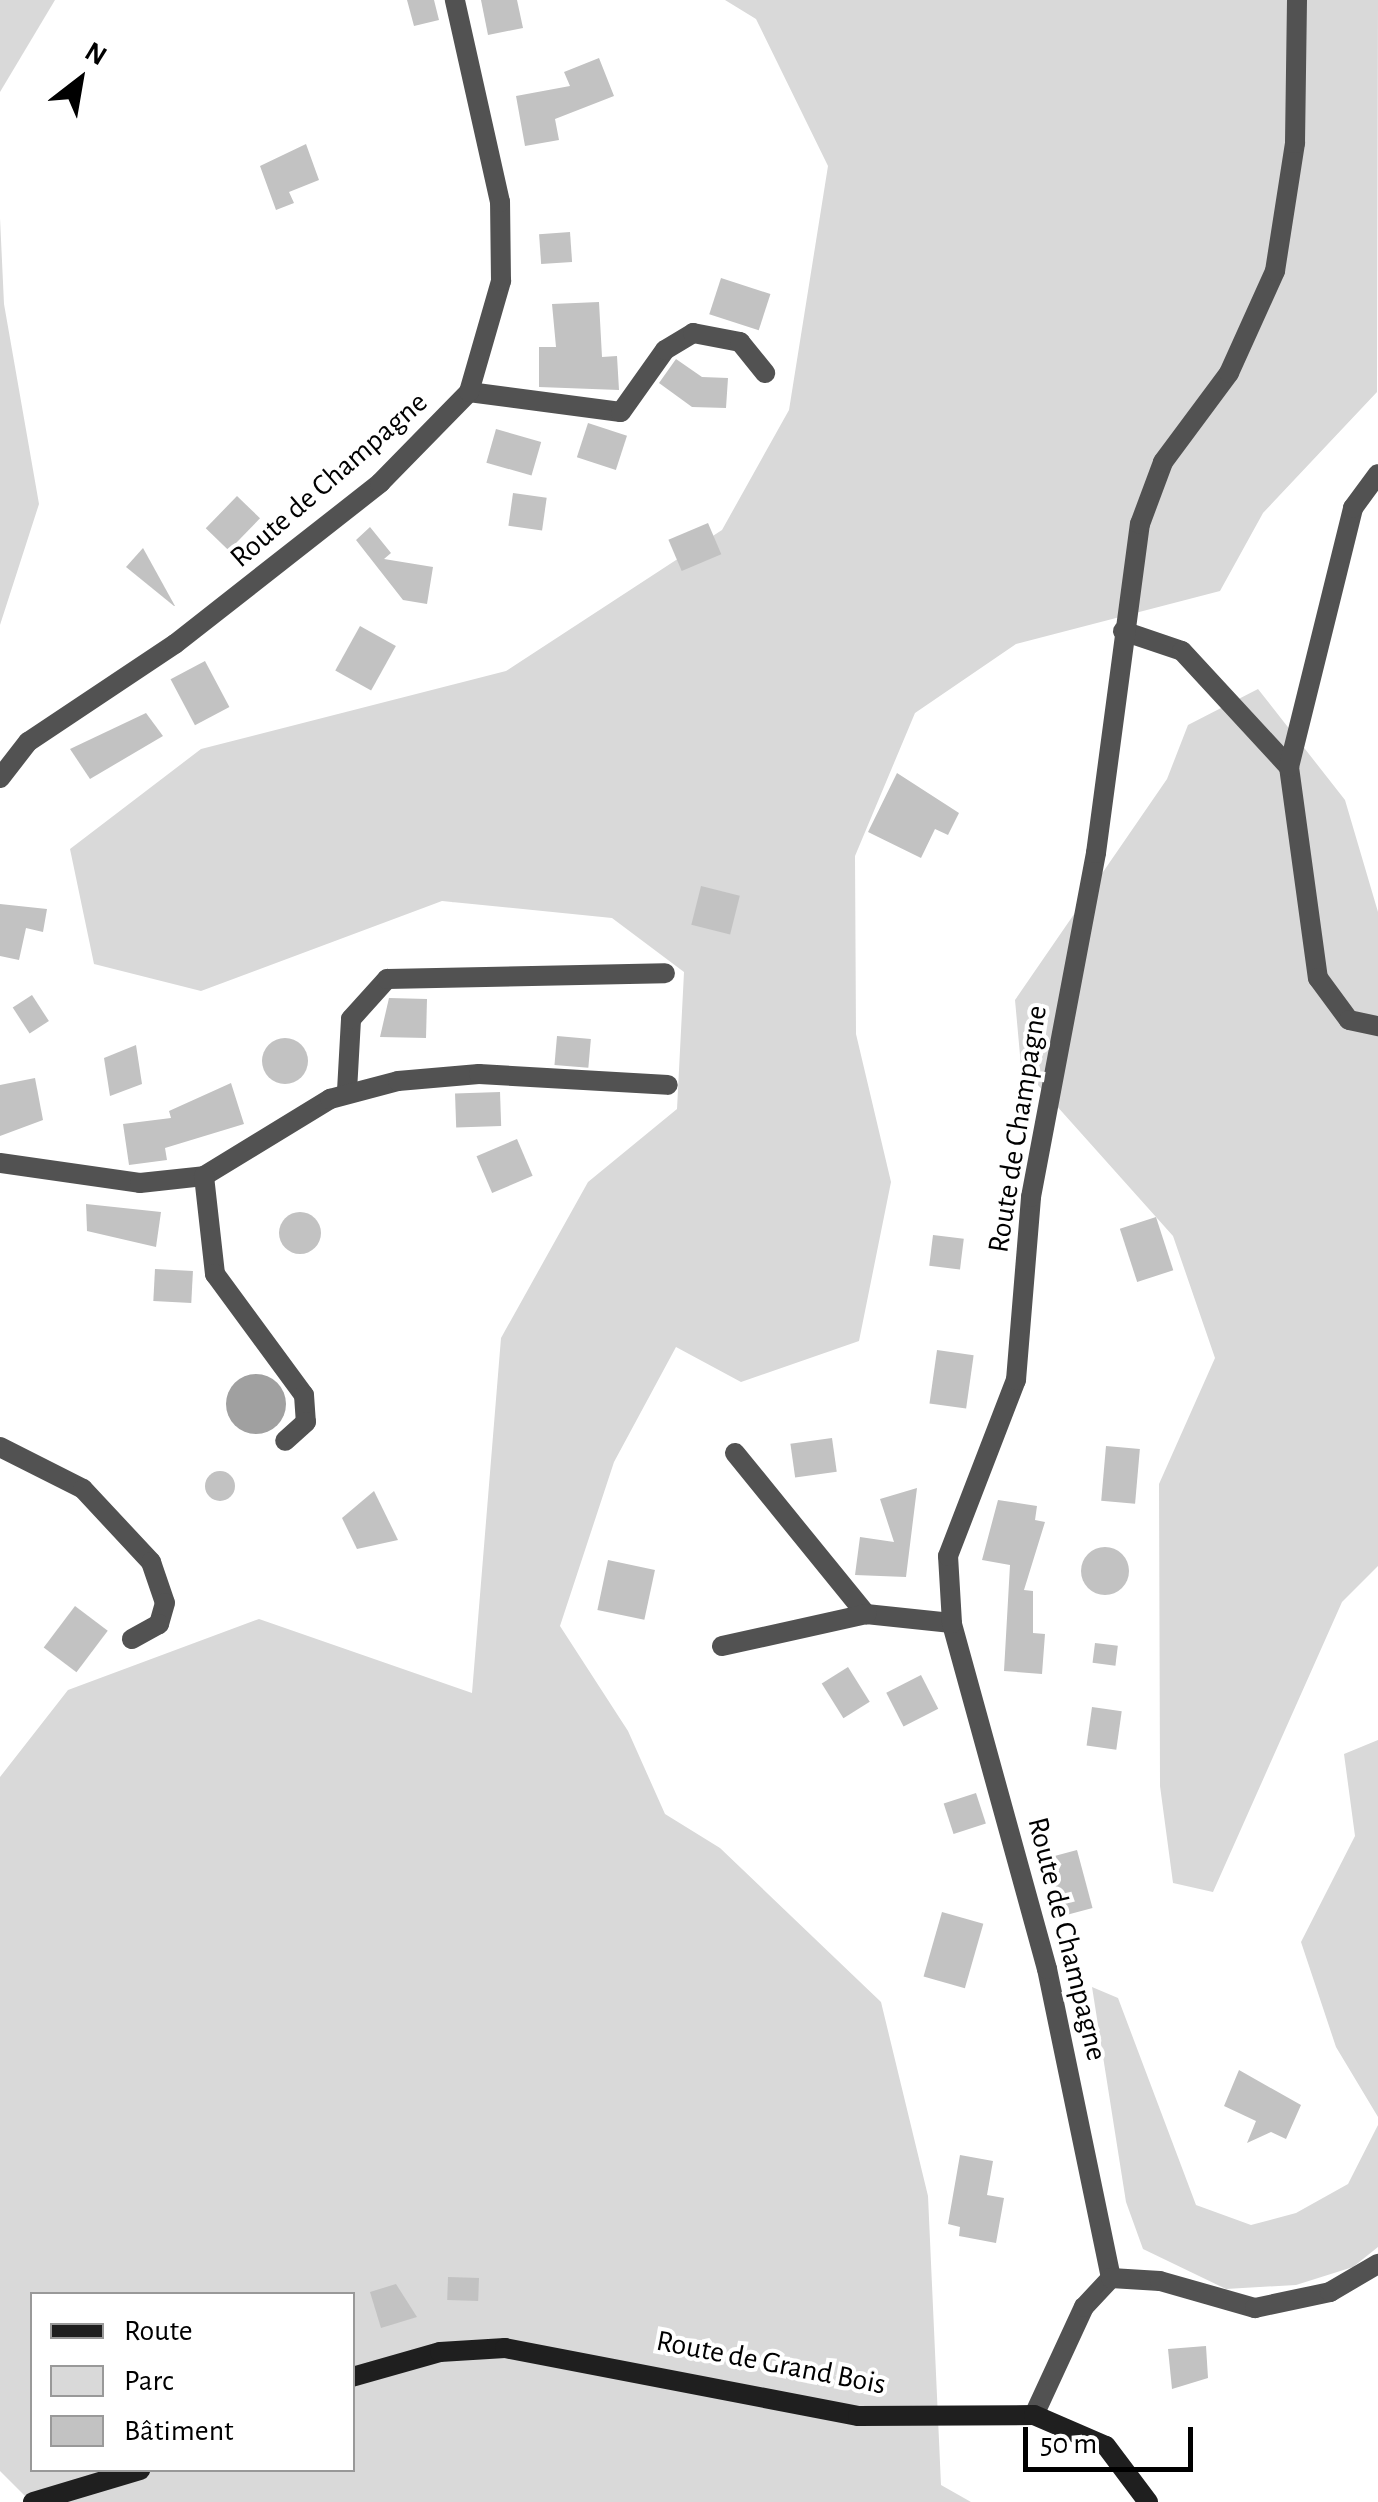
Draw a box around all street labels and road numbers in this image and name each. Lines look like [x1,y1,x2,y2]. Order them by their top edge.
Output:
street label: Route de Champagne [223,385,435,575]
street label: Route de Champagne [981,1003,1055,1255]
street label: Route de Champagne [1019,1814,1115,2064]
street label: Route de Grand Bois [653,2323,889,2403]

